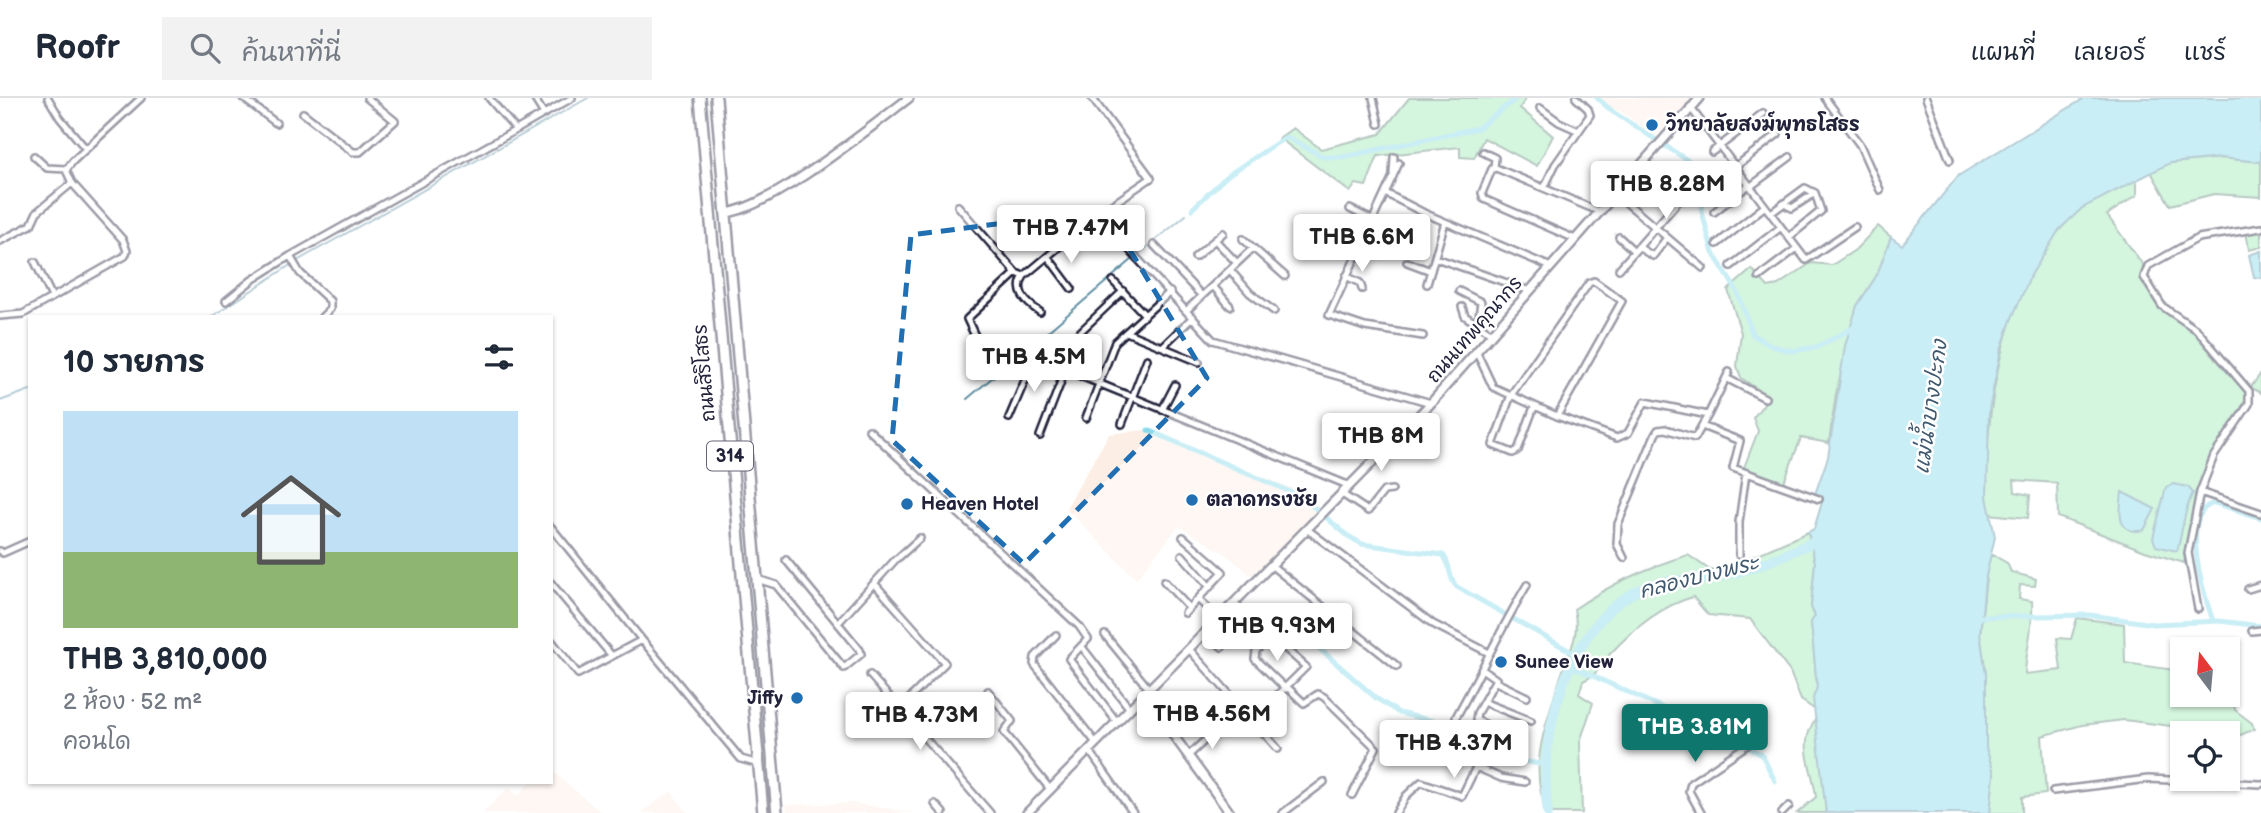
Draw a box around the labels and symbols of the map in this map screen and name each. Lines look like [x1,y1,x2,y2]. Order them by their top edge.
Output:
place label: วิทยาลัยสงฆ์พุทธโสธร [1666,111,1860,139]
marker: วิทยาลัยสงฆ์พุทธโสธร [1644,117,1660,133]
pin: THB 8.28M [1586,162,1746,221]
pin: THB 7.47M [991,206,1151,265]
pin: THB 6.6M [1290,214,1434,274]
street label: ถนนเทพคุณากร [1422,272,1529,389]
street label: ถนนสิริโสธร [687,323,721,423]
pin: THB 4.5M [962,334,1106,394]
water label: แม่น้ำบางปะกง [1901,336,1953,476]
pin: THB 8M [1324,414,1438,473]
road number: 314 [707,442,753,470]
place label: ตลาดทรงชัย [1206,487,1318,512]
marker: ตลาดทรงชัย [1184,492,1200,508]
place label: Heaven Hotel [921,493,1039,516]
marker: Heaven Hotel [899,496,915,512]
water label: คลองบางพระ [1637,550,1763,604]
pin: THB 9.93M [1197,603,1357,663]
north arrow [2170,637,2240,707]
place label: Sunee View [1515,651,1614,674]
marker: Sunee View [1493,654,1509,670]
place label: Jiffy [747,687,783,710]
marker: Jiffy [789,690,805,706]
pin: THB 4.73M [840,692,1000,752]
pin: THB 4.56M [1132,692,1292,751]
pin: THB 3.81M [1615,704,1775,764]
pin: THB 4.37M [1374,720,1534,780]

